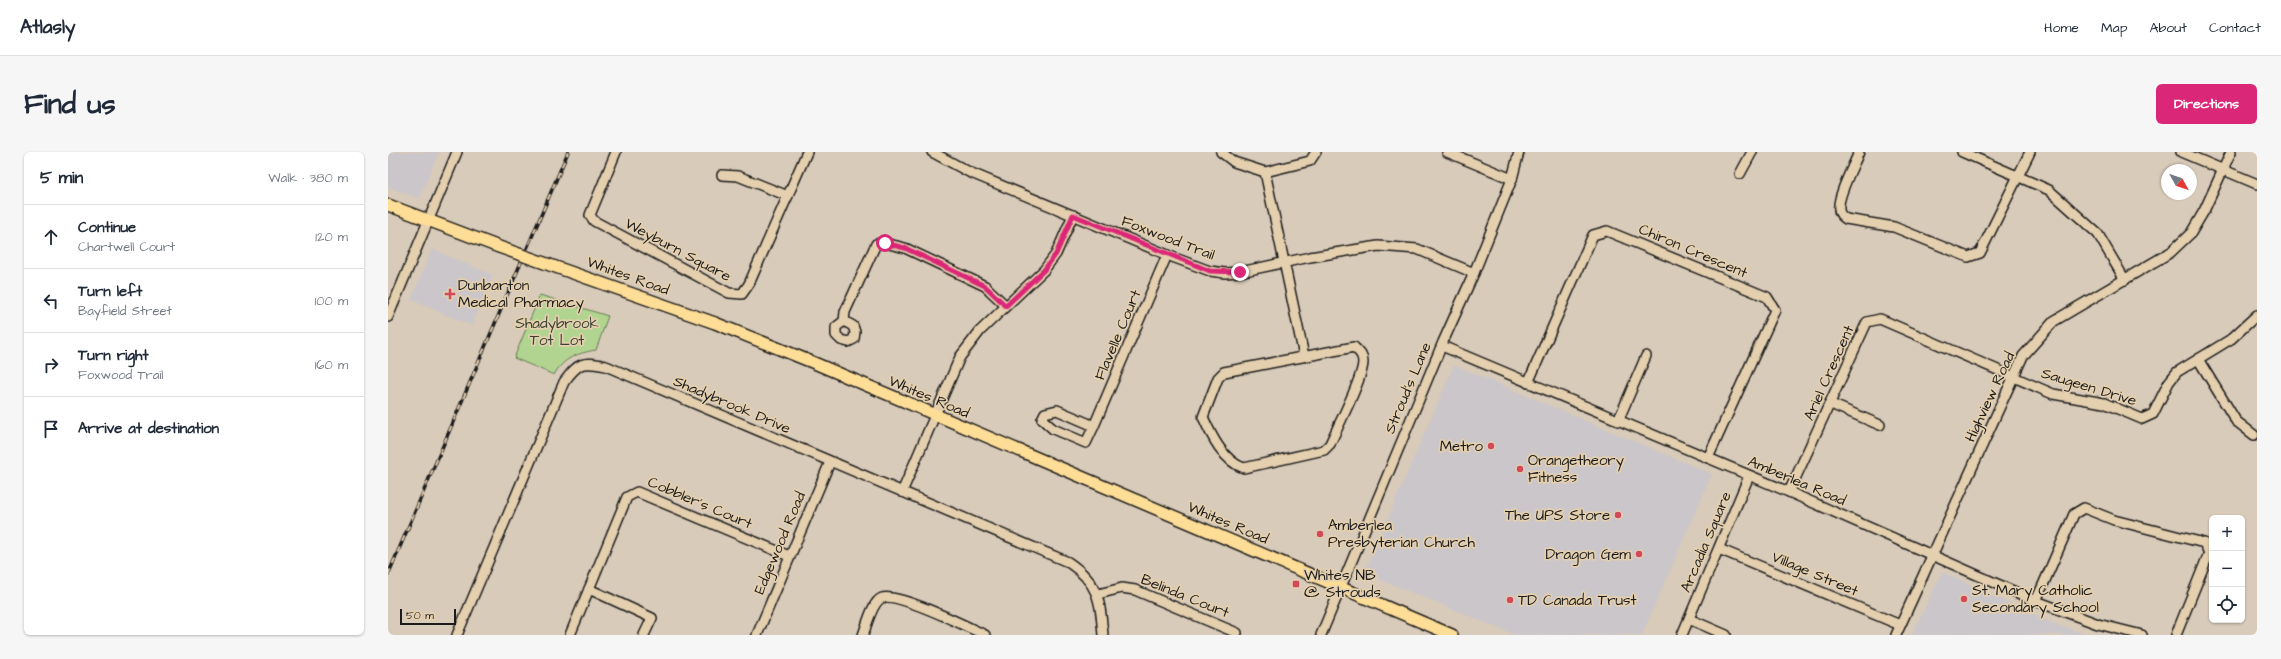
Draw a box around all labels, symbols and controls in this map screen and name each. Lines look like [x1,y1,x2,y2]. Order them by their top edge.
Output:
text: Atlasly [20,14,75,41]
text: Home [2044,18,2079,38]
text: Map [2101,18,2127,38]
text: About [2149,18,2187,38]
text: Contact [2209,18,2261,38]
button: Directions [2156,84,2257,124]
text: Find us [24,85,115,124]
north arrow [2161,164,2197,200]
text: 5 min [40,166,83,190]
text: Walk · 380 m [268,169,348,187]
street label: Foxwood Trail [1118,211,1218,265]
street label: Weyburn Square [621,213,735,288]
text: Continue [78,217,136,238]
street label: Chiron Crescent [1635,219,1751,283]
icon: ahead [40,226,62,248]
text: 120 m [315,228,348,246]
route start [876,234,894,252]
text: Chartwell Court [78,238,175,256]
street label: Whites Road [584,251,672,301]
route end [1231,263,1249,281]
place label: Dunbarton Medical Pharmacy [458,275,584,314]
text: Turn left [78,281,142,302]
street label: Flavelle Court [1090,287,1146,383]
marker: Dunbarton Medical Pharmacy [445,289,455,299]
icon: left [40,290,62,312]
text: 100 m [315,292,348,310]
text: Bayfield Street [78,302,172,320]
park label: Shadybrook Tot Lot [515,313,599,351]
street label: Ariel Crescent [1799,322,1859,424]
street label: Stroud's Lane [1379,339,1437,437]
text: Turn right [78,345,149,366]
street label: Highview Road [1960,348,2021,446]
icon: right [40,354,62,376]
text: 160 m [315,356,348,374]
street label: Saugeen Drive [2039,363,2139,412]
text: Foxwood Trail [78,366,163,384]
street label: Shadybrook Drive [670,371,794,440]
street label: Whites Road [885,371,973,424]
icon: arrive [40,418,62,440]
text: Arrive at destination [78,418,219,439]
place label: Metro [1440,436,1484,457]
marker: Metro [1486,441,1496,451]
place label: Orangetheory Fitness [1528,450,1624,488]
street label: Amberlea Road [1745,451,1850,511]
marker: Orangetheory Fitness [1515,464,1525,474]
street label: Cobbler's Court [645,472,755,534]
street label: Edgewood Road [749,488,812,598]
street label: Arcadia Square [1675,488,1737,596]
street label: Whites Road [1184,497,1272,550]
place label: The UPS Store [1505,505,1610,526]
marker: The UPS Store [1613,510,1623,520]
place label: Amberlea Presbyterian Church [1328,515,1475,554]
map controls [2209,515,2245,623]
button: + [2209,515,2245,551]
marker: Amberlea Presbyterian Church [1315,529,1325,539]
place label: Dragon Gem [1546,544,1631,566]
street label: Village Street [1768,546,1862,603]
marker: Dragon Gem [1634,549,1644,559]
button: − [2209,551,2245,587]
place label: Whites NB @ Strouds [1304,565,1381,603]
street label: Belinda Court [1138,569,1232,623]
marker: Whites NB @ Strouds [1291,579,1301,589]
place label: St. Mary Catholic Secondary School [1972,580,2099,619]
button: locate [2209,587,2245,623]
place label: TD Canada Trust [1518,590,1637,611]
marker: St. Mary Catholic Secondary School [1959,594,1969,604]
marker: TD Canada Trust [1505,595,1515,605]
scale bar [400,607,456,626]
text: 50 m [406,608,434,623]

